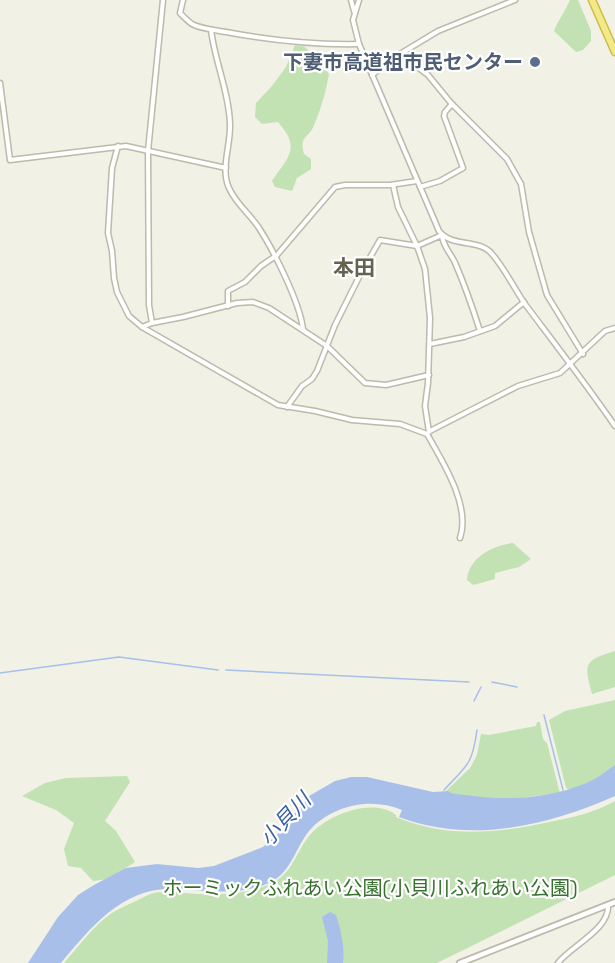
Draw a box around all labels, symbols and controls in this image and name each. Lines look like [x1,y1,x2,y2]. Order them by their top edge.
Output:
place label: 下妻市高道祖市民センター [283,49,523,75]
marker: 下妻市高道祖市民センター [528,55,542,69]
district label: 本田 [333,254,375,281]
water label: 小貝川 [254,785,318,851]
park label: ホーミックふれあい公園(小貝川ふれあい公園) [162,875,578,901]

